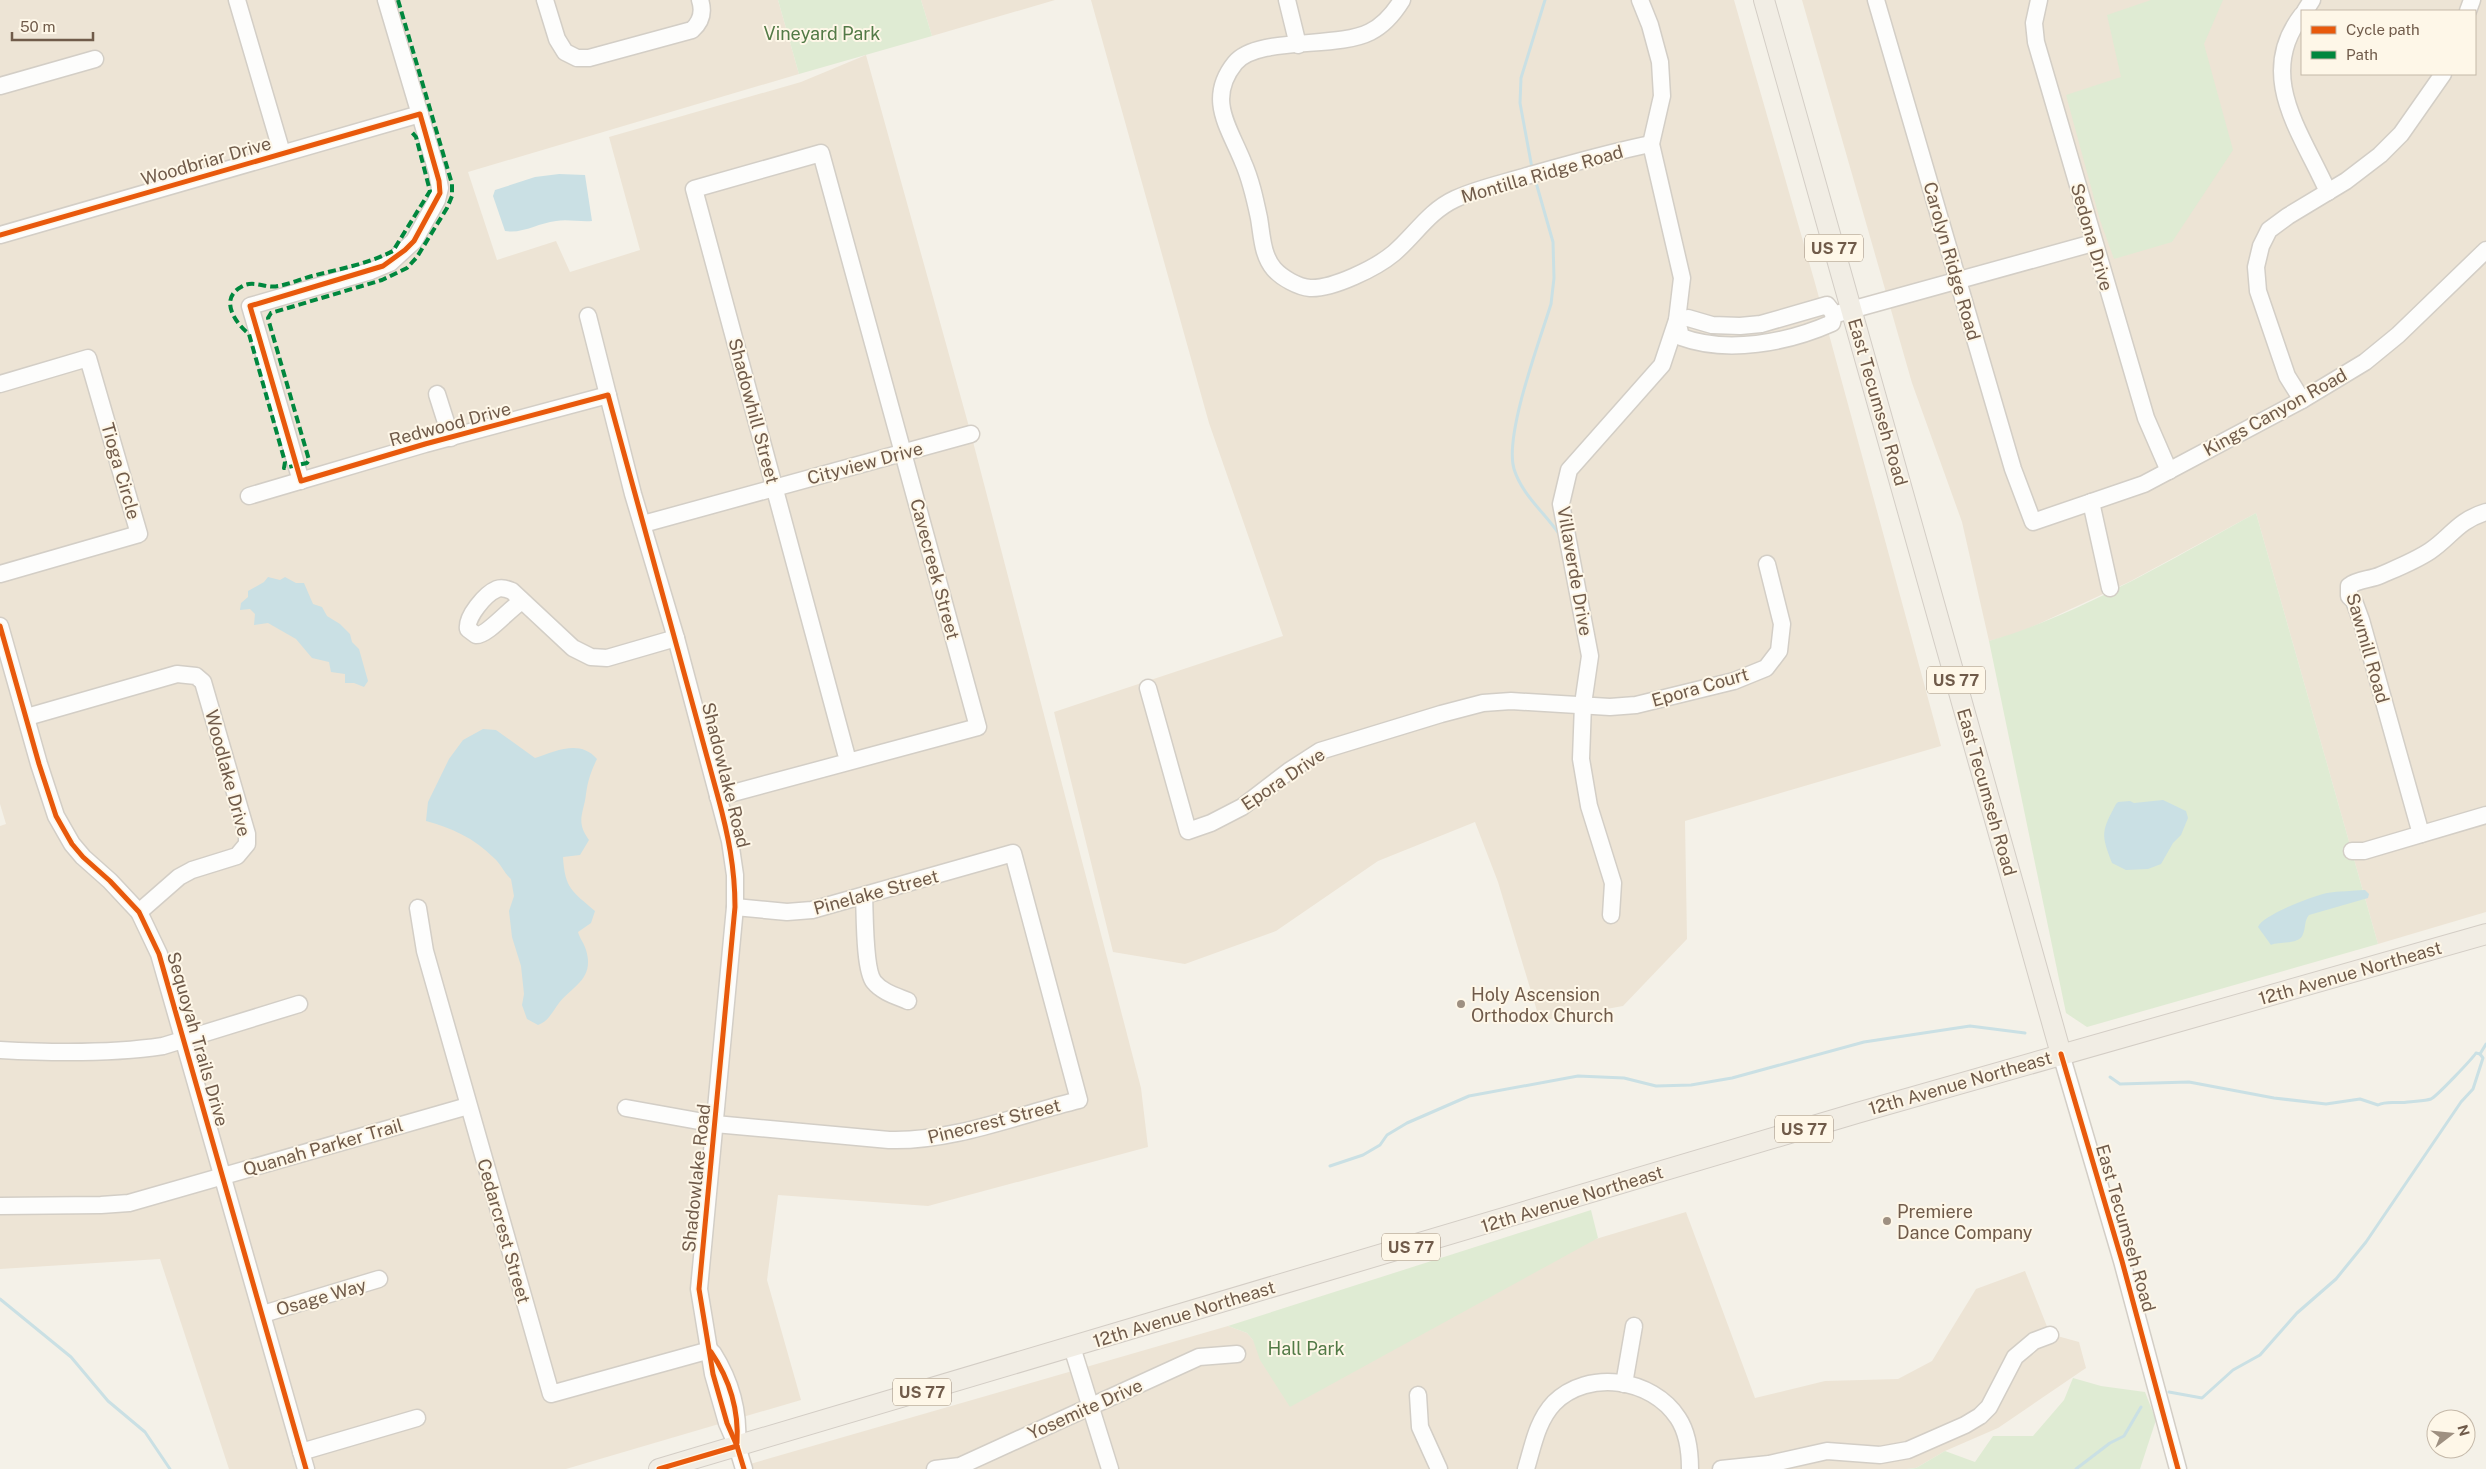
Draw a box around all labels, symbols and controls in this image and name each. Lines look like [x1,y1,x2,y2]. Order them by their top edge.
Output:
scale bar [12,10,94,42]
legend [2301,10,2476,75]
text: 50 m [20,18,55,35]
text: Cycle path [2346,21,2420,38]
park label: Vineyard Park [764,23,880,44]
text: Path [2346,46,2378,63]
street label: Woodbriar Drive [139,132,273,190]
street label: Montilla Ridge Road [1459,141,1625,207]
street label: Carolyn Ridge Road [1919,179,1985,343]
street label: Sedona Drive [2067,181,2117,293]
road number: US 77 [1805,234,1863,262]
street label: East Tecumseh Road [1844,316,1912,488]
street label: Shadowhill Street [724,336,784,486]
street label: Kings Canyon Road [2200,364,2350,460]
street label: Redwood Drive [387,398,513,450]
street label: Tioga Circle [97,420,145,522]
street label: Cityview Drive [805,437,925,489]
street label: Cavecreek Street [906,496,964,642]
street label: Villaverde Drive [1553,505,1597,637]
street label: Sawmill Road [2342,591,2394,705]
street label: Epora Court [1649,663,1751,711]
road number: US 77 [1927,666,1985,694]
street label: Shadowlake Road [698,700,754,850]
street label: East Tecumseh Road [1953,706,2021,878]
street label: Woodlake Drive [201,707,255,839]
street label: Epora Drive [1237,743,1329,815]
street label: Pinelake Street [811,865,941,919]
street label: 12th Avenue Northeast [2256,937,2444,1009]
street label: Sequoyah Trails Drive [163,949,233,1129]
place label: Holy Ascension Orthodox Church [1471,984,1614,1026]
marker: Holy Ascension Orthodox Church [1455,998,1467,1010]
street label: 12th Avenue Northeast [1866,1047,2054,1119]
street label: Pinecrest Street [925,1094,1063,1148]
street label: Shadowlake Road [678,1103,714,1253]
street label: Quanah Parker Trail [241,1114,405,1180]
road number: US 77 [1775,1116,1833,1142]
street label: East Tecumseh Road [2092,1142,2160,1314]
street label: Cedarcrest Street [473,1156,535,1306]
street label: 12th Avenue Northeast [1478,1161,1666,1237]
place label: Premiere Dance Company [1897,1201,2033,1243]
marker: Premiere Dance Company [1881,1215,1893,1227]
road number: US 77 [1382,1234,1440,1260]
street label: Osage Way [273,1274,369,1320]
street label: 12th Avenue Northeast [1090,1276,1278,1352]
park label: Hall Park [1267,1338,1345,1359]
street label: Yosemite Drive [1024,1374,1146,1444]
road number: US 77 [893,1378,951,1405]
north arrow [2426,1409,2476,1459]
text: N [2454,1423,2473,1438]

